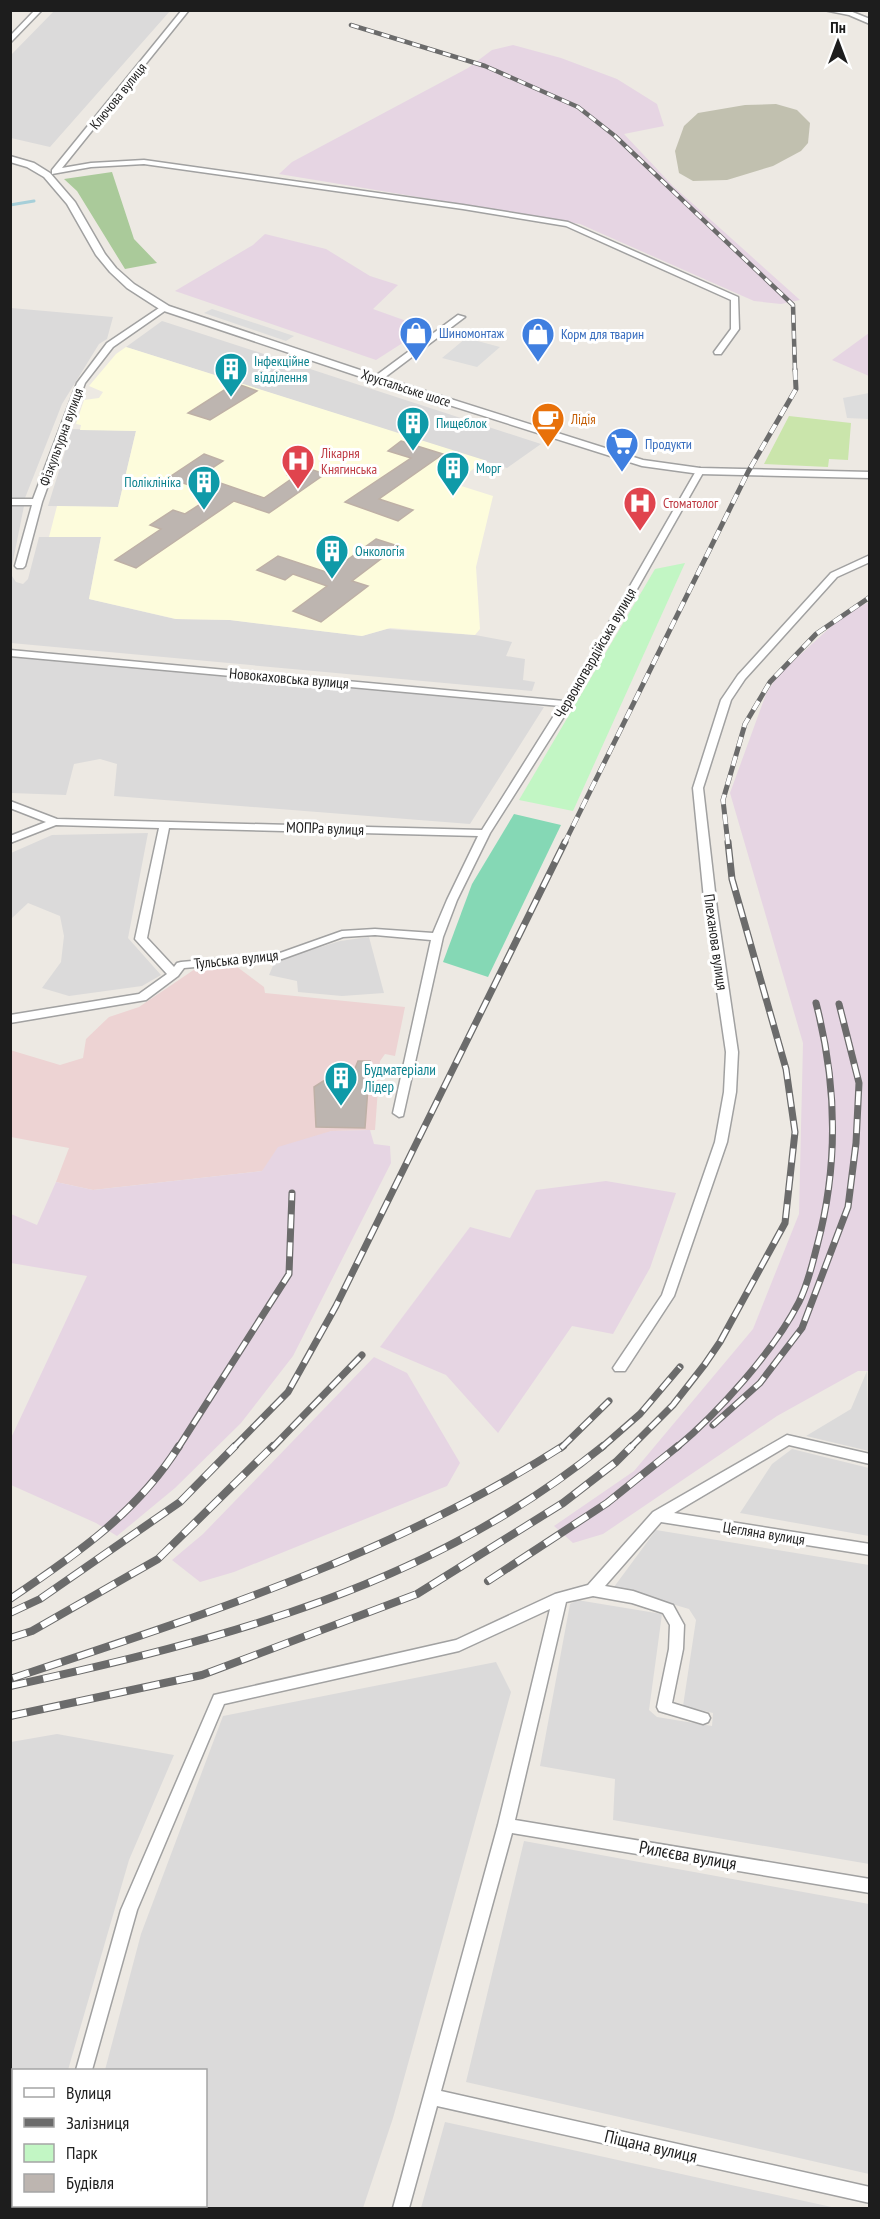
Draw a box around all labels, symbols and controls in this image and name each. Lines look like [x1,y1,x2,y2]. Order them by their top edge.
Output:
north arrow [808,12,868,72]
text: Пн [830,17,846,37]
street label: Ключова вулиця [86,59,150,133]
shop icon: Шиномонтаж [398,315,434,362]
shop icon: Корм для тварин [520,316,556,363]
place label: Шиномонтаж [439,324,505,342]
place label: Корм для тварин [561,325,644,343]
building icon: Інфекційне відділення [213,351,249,398]
place label: Інфекційне відділення [254,352,310,386]
street label: Хрустальське шосе [359,365,453,411]
street label: Фізкультурна вулиця [35,386,87,488]
cafe icon: Лідія [530,401,566,448]
building icon: Пищеблок [395,405,431,452]
place label: Лідія [570,410,596,428]
place label: Пищеблок [436,414,488,432]
supermarket icon: Продукти [604,426,640,473]
place label: Продукти [645,435,692,453]
hospital icon: Лікарня Княгинська [280,443,316,490]
place label: Лікарня Княгинська [320,444,377,478]
building icon: Морг [435,450,471,497]
place label: Морг [476,459,502,477]
building icon: Поліклініка [186,464,222,511]
place label: Поліклініка [124,473,181,491]
hospital icon: Стоматолог [622,485,658,532]
place label: Стоматолог [663,494,719,512]
building icon: Онкологія [314,533,350,580]
place label: Онкологія [355,542,404,560]
street label: Червоногвардійська вулиця [550,584,640,722]
street label: Новокаховська вулиця [228,663,350,693]
street label: МОПРа вулиця [286,817,364,839]
street label: Плеханова вулиця [700,893,732,992]
street label: Тульська вулиця [193,945,279,973]
building icon: Будматеріали Лідер [323,1060,359,1107]
place label: Будматеріали Лідер [363,1060,436,1096]
street label: Цегляна вулиця [722,1517,806,1549]
street label: Рилєєва вулиця [637,1835,739,1875]
legend [12,2069,207,2207]
text: Вулиця [66,2081,111,2104]
text: Залізниця [66,2111,129,2134]
street label: Піщана вулиця [602,2124,700,2168]
text: Парк [66,2141,97,2164]
text: Будівля [66,2171,114,2194]

